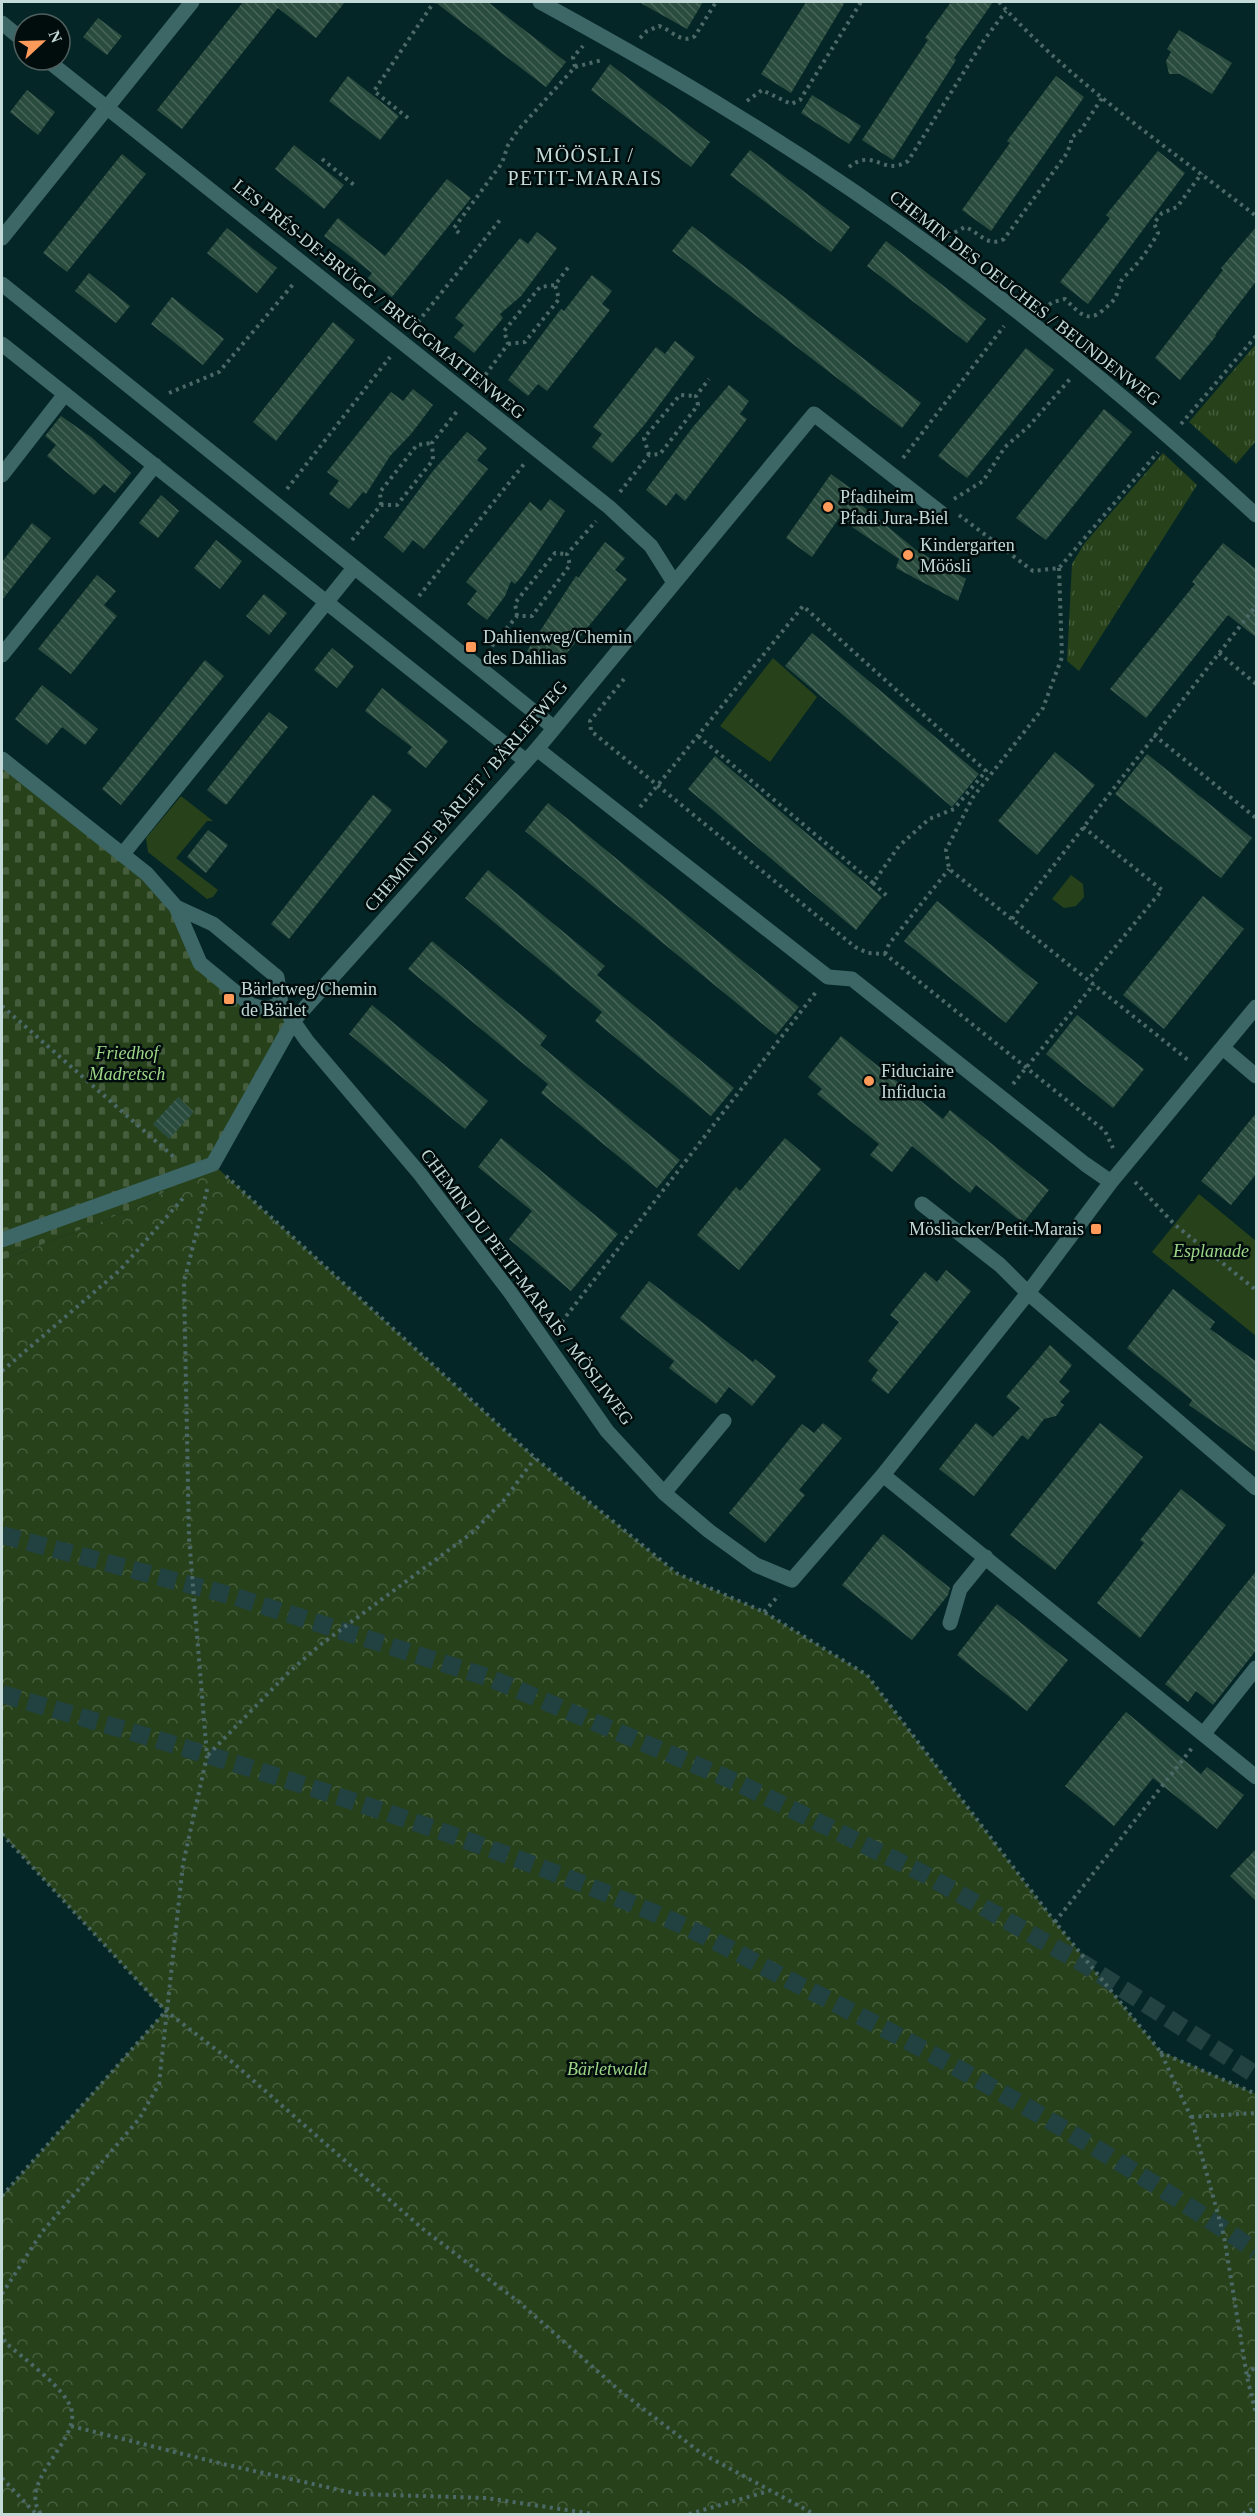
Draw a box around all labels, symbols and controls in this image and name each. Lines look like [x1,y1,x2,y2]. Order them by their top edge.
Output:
north arrow [12,12,72,72]
text: N [45,28,66,46]
district label: MÖÖSLI / PETIT-MARAIS [507,144,663,189]
street label: LES PRÉS-DE-BRÜGG / BRÜGGMATTENWEG [229,174,530,423]
street label: CHEMIN DES OEUCHES / BEUNDENWEG [886,186,1164,410]
place label: Pfadiheim Pfadi Jura-Biel [840,487,948,528]
marker: Pfadiheim Pfadi Jura-Biel [821,500,835,514]
place label: Kindergarten Möösli [920,535,1015,576]
marker: Kindergarten Möösli [901,548,915,562]
place label: Dahlienweg/Chemin des Dahlias [483,627,632,668]
marker: Dahlienweg/Chemin des Dahlias [464,640,478,654]
street label: CHEMIN DE BÄRLET / BÄRLETWEG [360,677,572,915]
place label: Bärletweg/Chemin de Bärlet [241,979,377,1020]
marker: Bärletweg/Chemin de Bärlet [222,992,236,1006]
park label: Friedhof Madretsch [88,1043,165,1084]
place label: Fiduciaire Infiducia [881,1061,954,1102]
marker: Fiduciaire Infiducia [862,1074,876,1088]
street label: CHEMIN DU PETIT-MARAIS / MÖSLIWEG [417,1145,637,1429]
place label: Mösliacker/Petit-Marais [909,1219,1084,1239]
marker: Mösliacker/Petit-Marais [1089,1222,1103,1236]
park label: Esplanade [1172,1241,1249,1261]
park label: Bärletwald [567,2059,648,2079]

